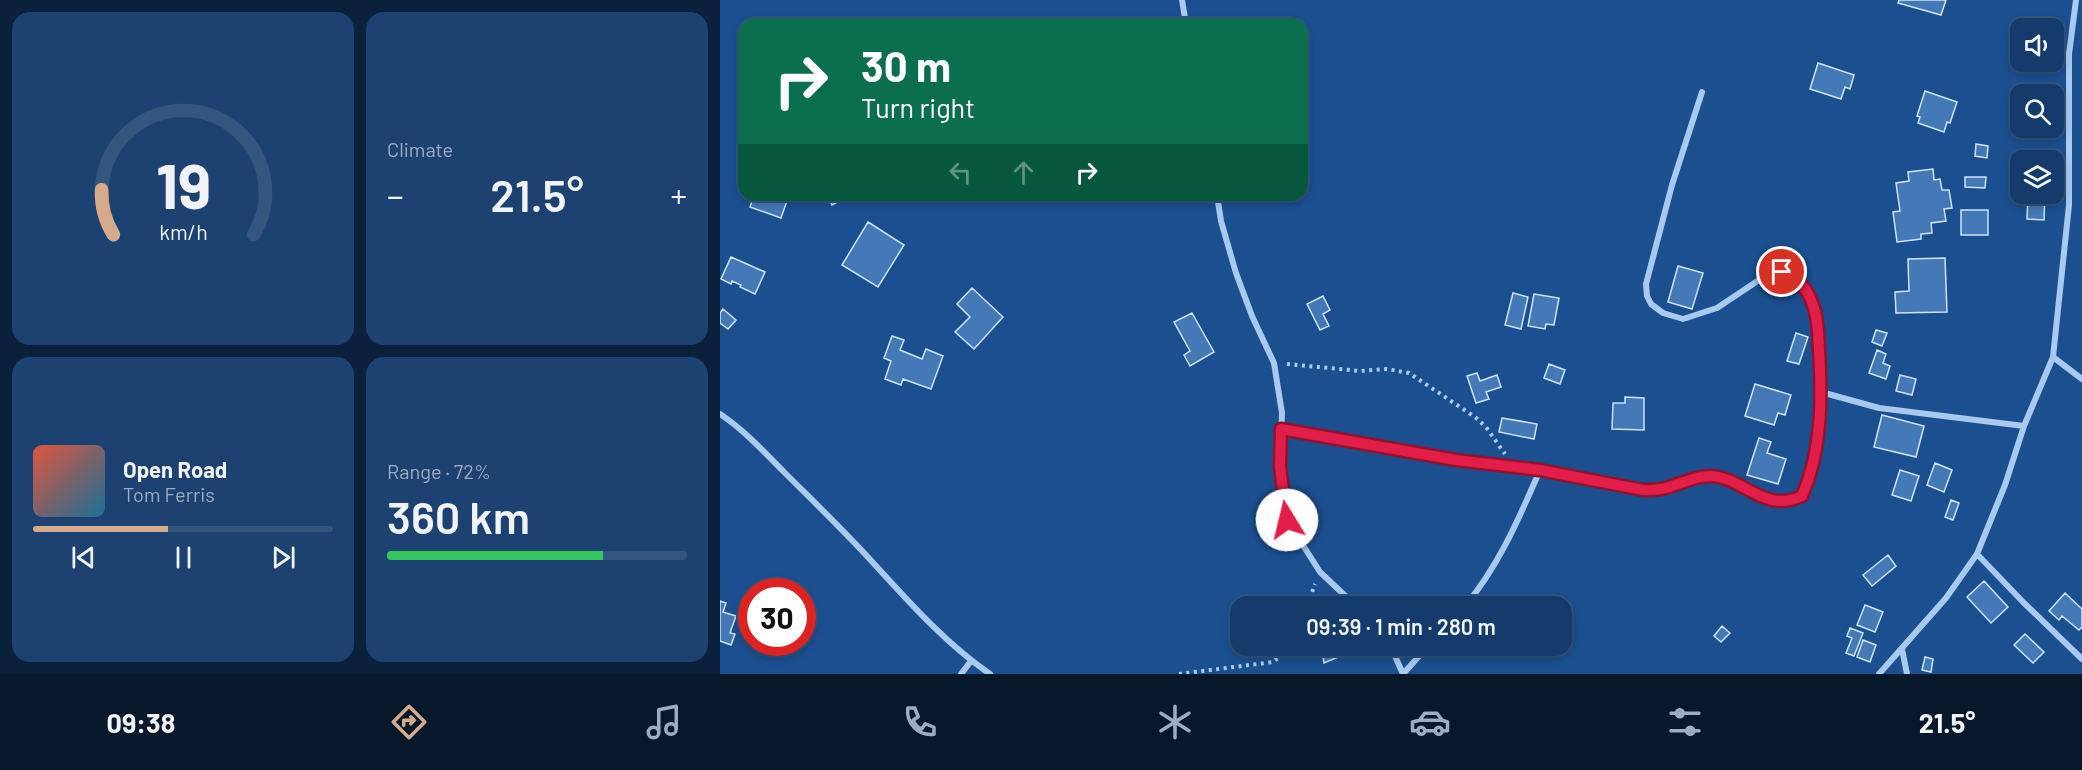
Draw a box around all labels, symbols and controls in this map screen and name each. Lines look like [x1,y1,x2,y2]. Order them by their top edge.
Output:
map controls [2010,18,2064,204]
button: sound [2010,18,2064,72]
text: 30 m [861,40,951,90]
icon: right [762,42,840,120]
button: search [2010,84,2064,138]
text: Turn right [861,91,975,123]
text: Climate [387,137,453,161]
text: 19 [155,147,211,221]
button: layers [2010,150,2064,204]
icon: left [944,156,977,189]
icon: ahead [1007,156,1040,189]
icon: right [1070,156,1103,189]
text: 21.5° [490,167,584,221]
text: − [387,175,404,215]
text: + [670,175,687,215]
text: km/h [159,220,207,245]
pin [1756,246,1807,297]
icon: arrive [1765,255,1798,288]
text: Open Road [123,456,227,482]
text: Range · 72% [387,459,491,483]
text: Tom Ferris [123,482,215,506]
position arrow [1255,488,1319,552]
text: 360 km [387,489,530,543]
icon: previous [67,541,100,574]
icon: pause [167,541,200,574]
icon: next [267,541,300,574]
speed limit sign: 30 [738,578,816,656]
text: 09:39 · 1 min · 280 m [1306,613,1496,639]
icon: directions [388,701,430,743]
icon: music [643,701,685,743]
icon: phone [899,701,941,743]
icon: climate [1154,701,1196,743]
icon: car [1409,701,1451,743]
icon: filters [1664,701,1706,743]
text: 09:38 [107,706,175,738]
text: 21.5° [1919,706,1975,738]

